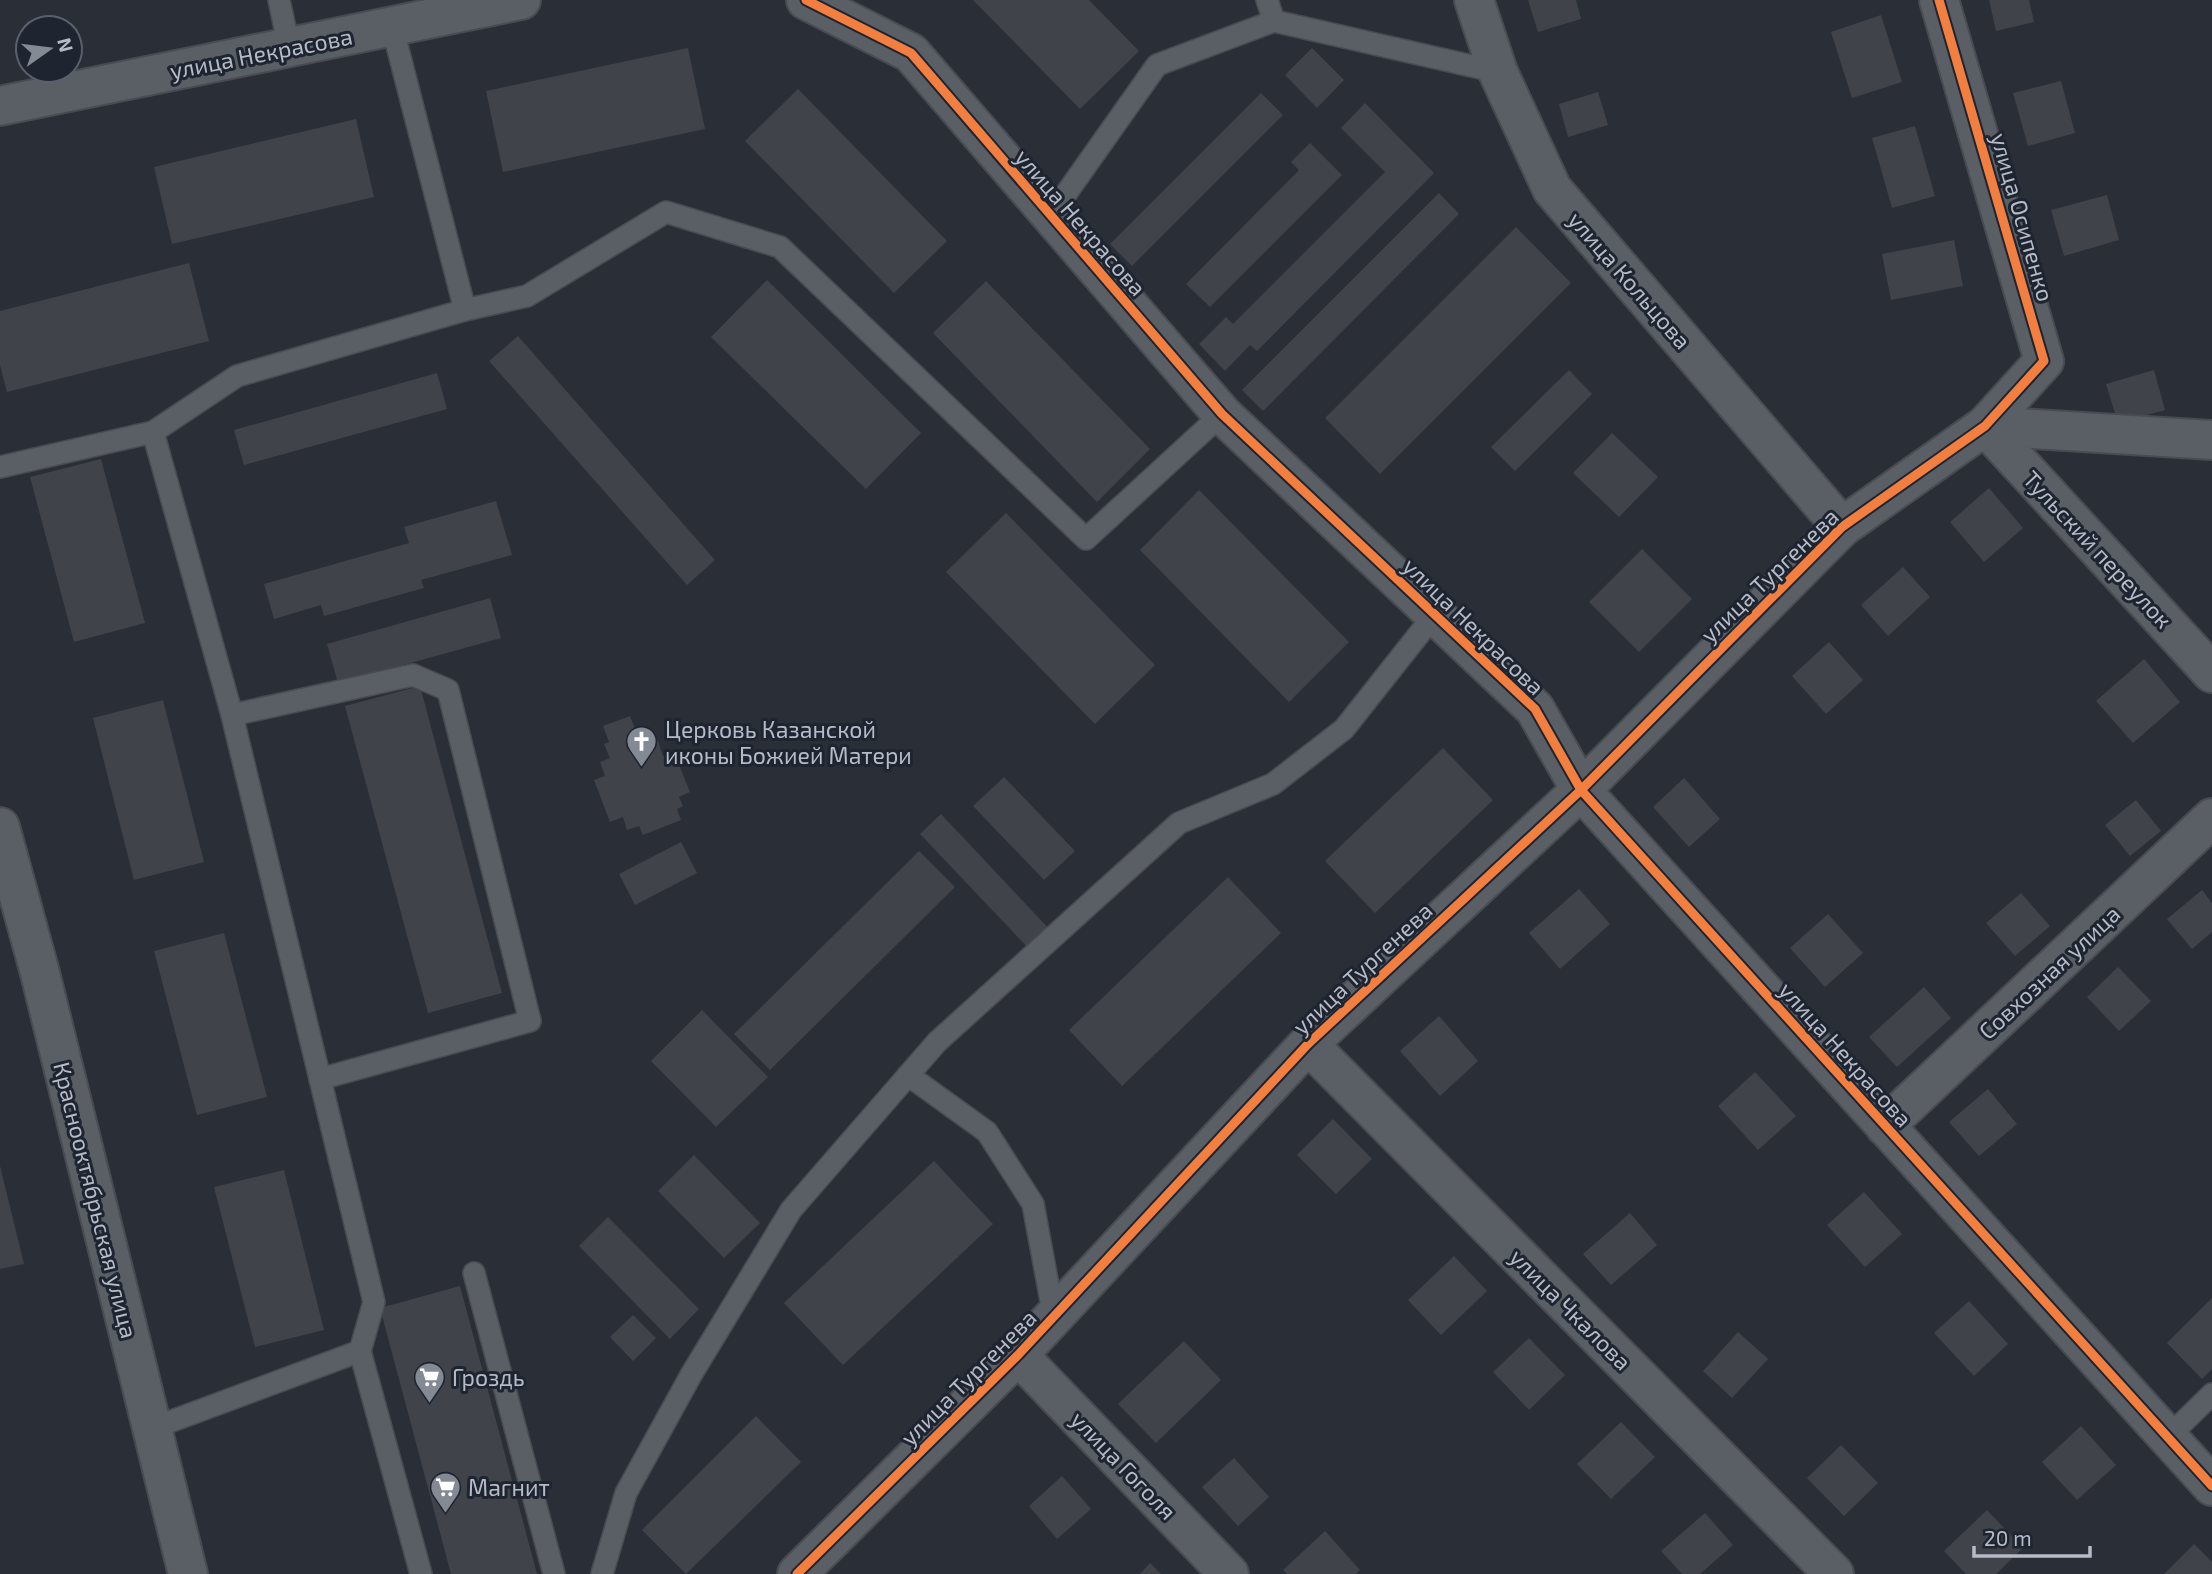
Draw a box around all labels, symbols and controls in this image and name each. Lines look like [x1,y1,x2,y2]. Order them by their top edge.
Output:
north arrow [14,14,84,84]
street label: улица Некрасова [167,22,355,85]
text: N [53,35,79,54]
street label: улица Осипенко [1985,130,2060,305]
street label: улица Некрасова [1009,143,1152,302]
street label: улица Кольцова [1562,206,1697,355]
street label: Тульский переулок [2017,464,2178,634]
street label: улица Тургенева [1694,502,1844,649]
street label: улица Некрасова [1397,552,1550,701]
place label: Церковь Казанской иконы Божией Матери [665,715,912,769]
church icon: Церковь Казанской иконы Божией Матери [625,725,659,769]
street label: улица Тургенева [1286,896,1438,1041]
street label: Совхозная улица [1972,899,2126,1045]
street label: улица Некрасова [1773,976,1918,1133]
street label: Краснооктябрьская улица [47,1059,144,1341]
street label: улица Чкалова [1504,1242,1638,1376]
street label: улица Тургенева [894,1303,1043,1452]
supermarket icon: Гроздь [412,1360,446,1404]
place label: Гроздь [452,1363,525,1391]
street label: улица Гоголя [1065,1405,1183,1526]
supermarket icon: Магнит [428,1470,462,1514]
place label: Магнит [468,1473,550,1501]
scale bar [1974,1514,2090,1558]
text: 20 m [1984,1525,2032,1550]

